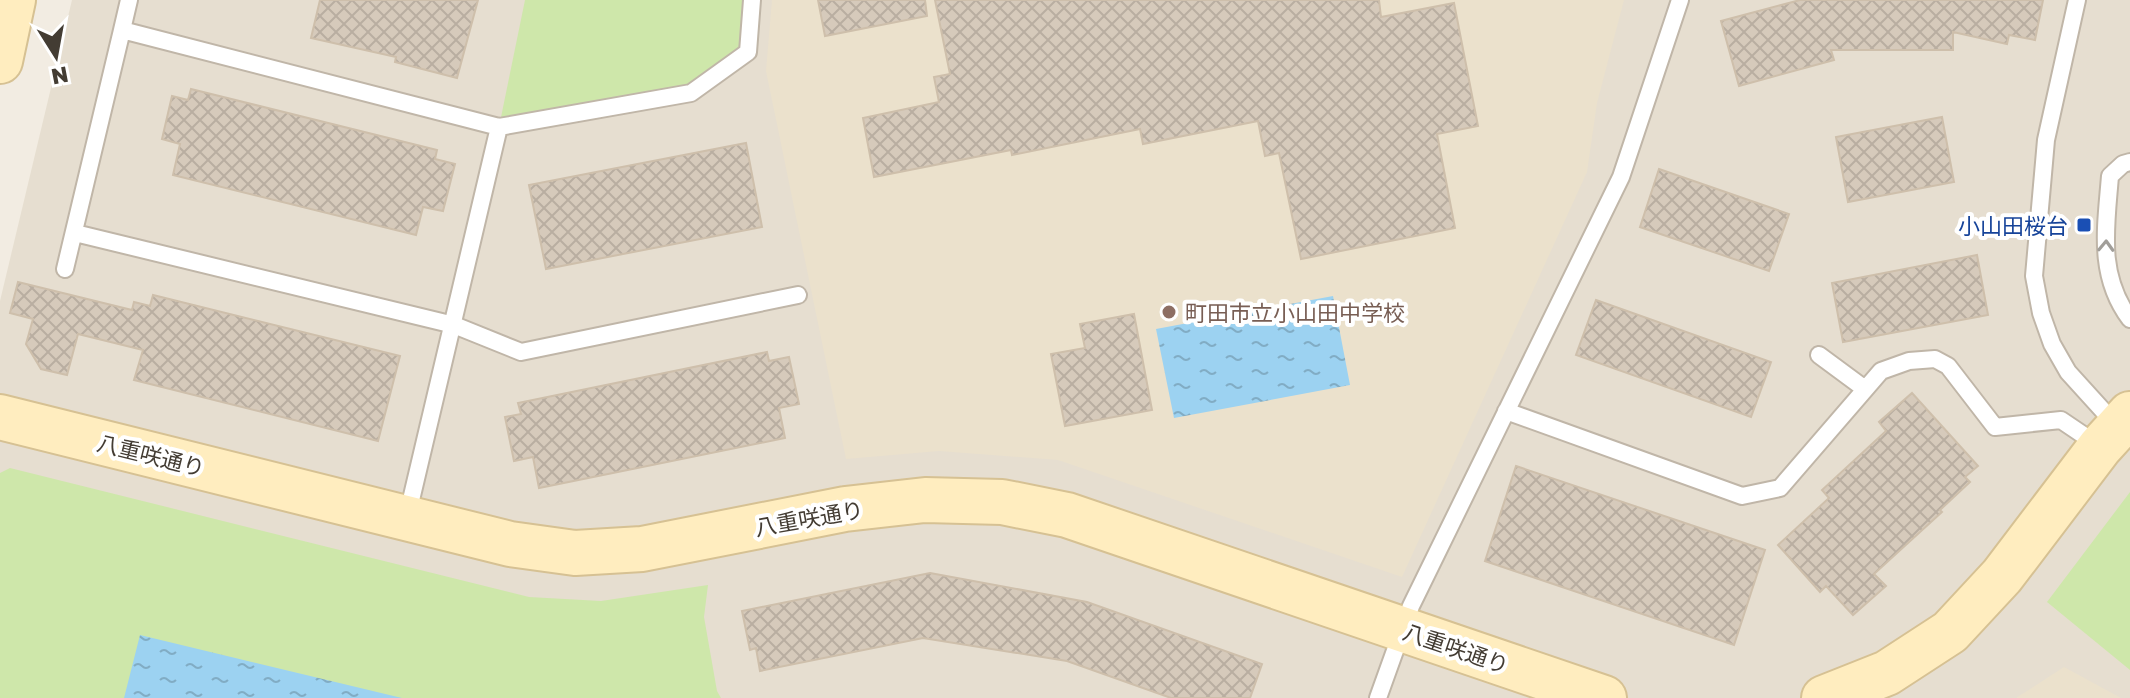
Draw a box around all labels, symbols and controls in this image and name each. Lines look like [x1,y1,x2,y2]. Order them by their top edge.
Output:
north arrow [16,16,96,96]
text: N [49,61,71,91]
place label: 小山田桜台 [1958,212,2068,239]
marker: 小山田桜台 [2075,216,2093,234]
one-way arrow [2097,239,2114,252]
place label: 町田市立小山田中学校 [1185,299,1405,326]
marker: 町田市立小山田中学校 [1160,303,1178,321]
street label: 八重咲通り [94,429,208,481]
street label: 八重咲通り [752,495,866,541]
street label: 八重咲通り [1400,617,1512,679]

